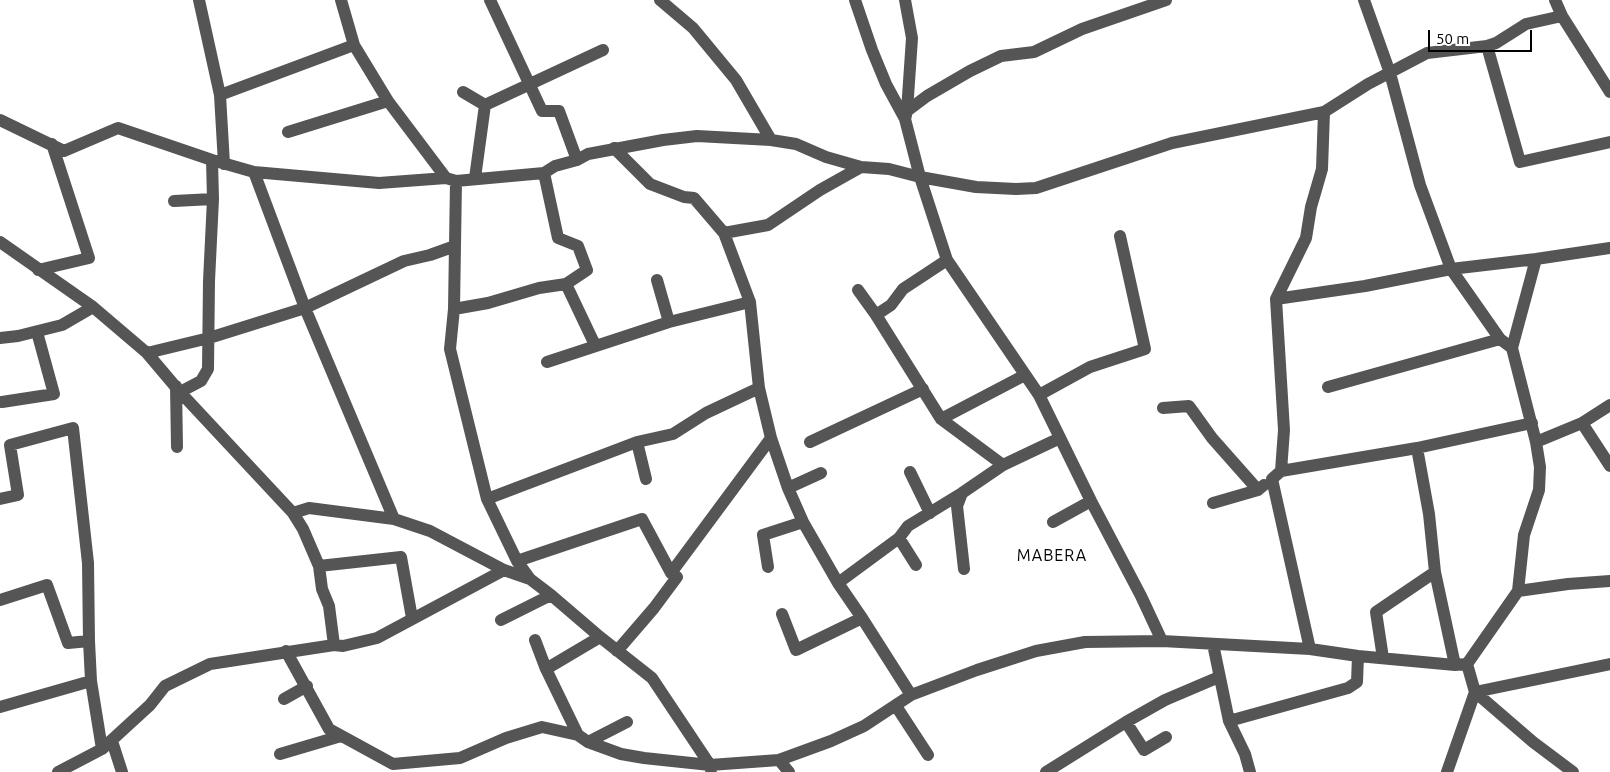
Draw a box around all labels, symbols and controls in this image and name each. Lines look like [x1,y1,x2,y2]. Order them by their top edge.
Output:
scale bar [1430,20,1534,52]
text: 50 m [1436,30,1469,47]
district label: MABERA [1016,546,1088,566]

